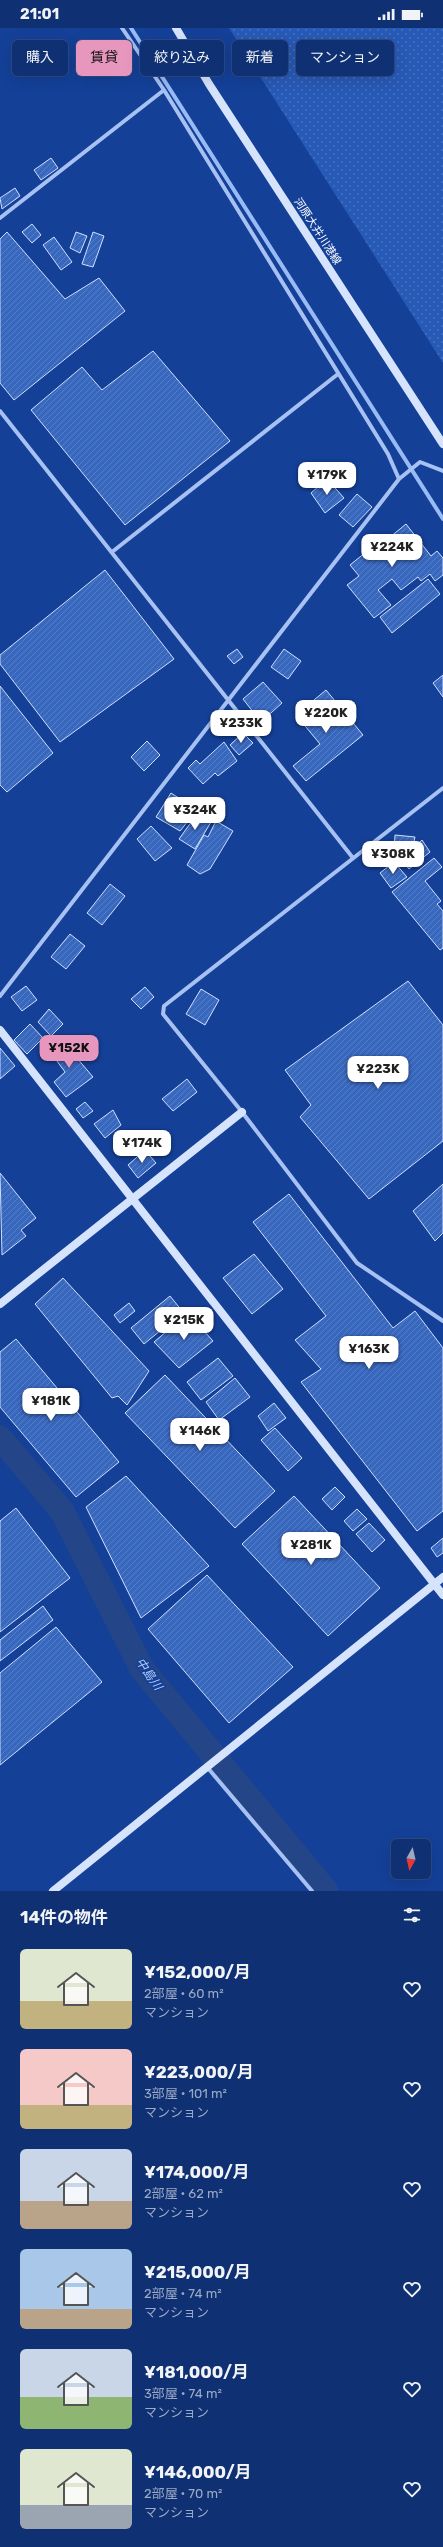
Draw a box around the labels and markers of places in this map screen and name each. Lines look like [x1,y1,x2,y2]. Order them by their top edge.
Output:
pin: ¥179K [299,462,355,496]
pin: ¥224K [364,534,420,568]
pin: ¥220K [298,700,354,734]
pin: ¥233K [213,710,269,744]
pin: ¥324K [167,797,223,831]
pin: ¥308K [365,841,421,875]
pin: ¥152K [41,1035,97,1069]
pin: ¥223K [350,1056,406,1090]
pin: ¥174K [114,1130,170,1164]
pin: ¥215K [156,1307,212,1341]
pin: ¥163K [341,1336,397,1370]
pin: ¥181K [23,1388,79,1422]
pin: ¥146K [172,1418,228,1452]
pin: ¥281K [283,1532,339,1566]

